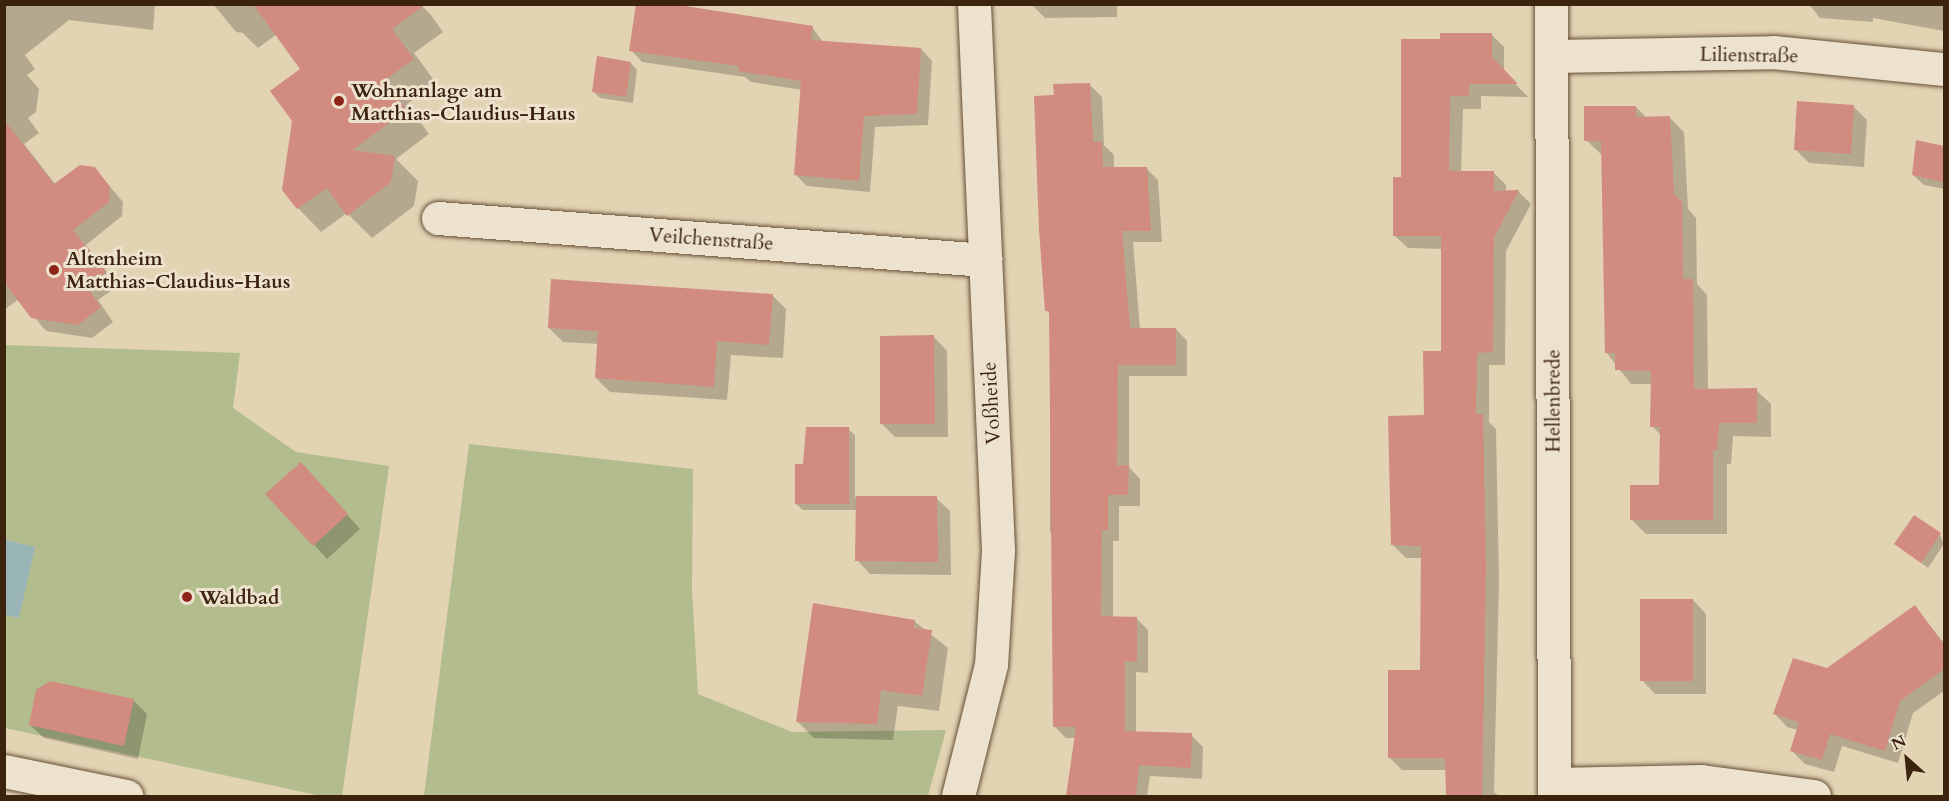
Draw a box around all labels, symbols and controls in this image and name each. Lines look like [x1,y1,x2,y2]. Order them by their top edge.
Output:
street label: Lilienstraße [1699,42,1799,68]
place label: Wohnanlage am Matthias-Claudius-Haus [351,78,575,125]
marker: Wohnanlage am Matthias-Claudius-Haus [332,94,346,108]
street label: Veilchenstraße [648,223,774,255]
place label: Altenheim Matthias-Claudius-Haus [66,246,290,293]
marker: Altenheim Matthias-Claudius-Haus [47,263,61,277]
street label: Hellenbrede [1541,349,1565,453]
street label: Voßheide [977,361,1005,445]
place label: Waldbad [199,585,279,609]
marker: Waldbad [180,590,194,604]
north arrow [1877,729,1937,789]
text: N [1888,730,1910,756]

